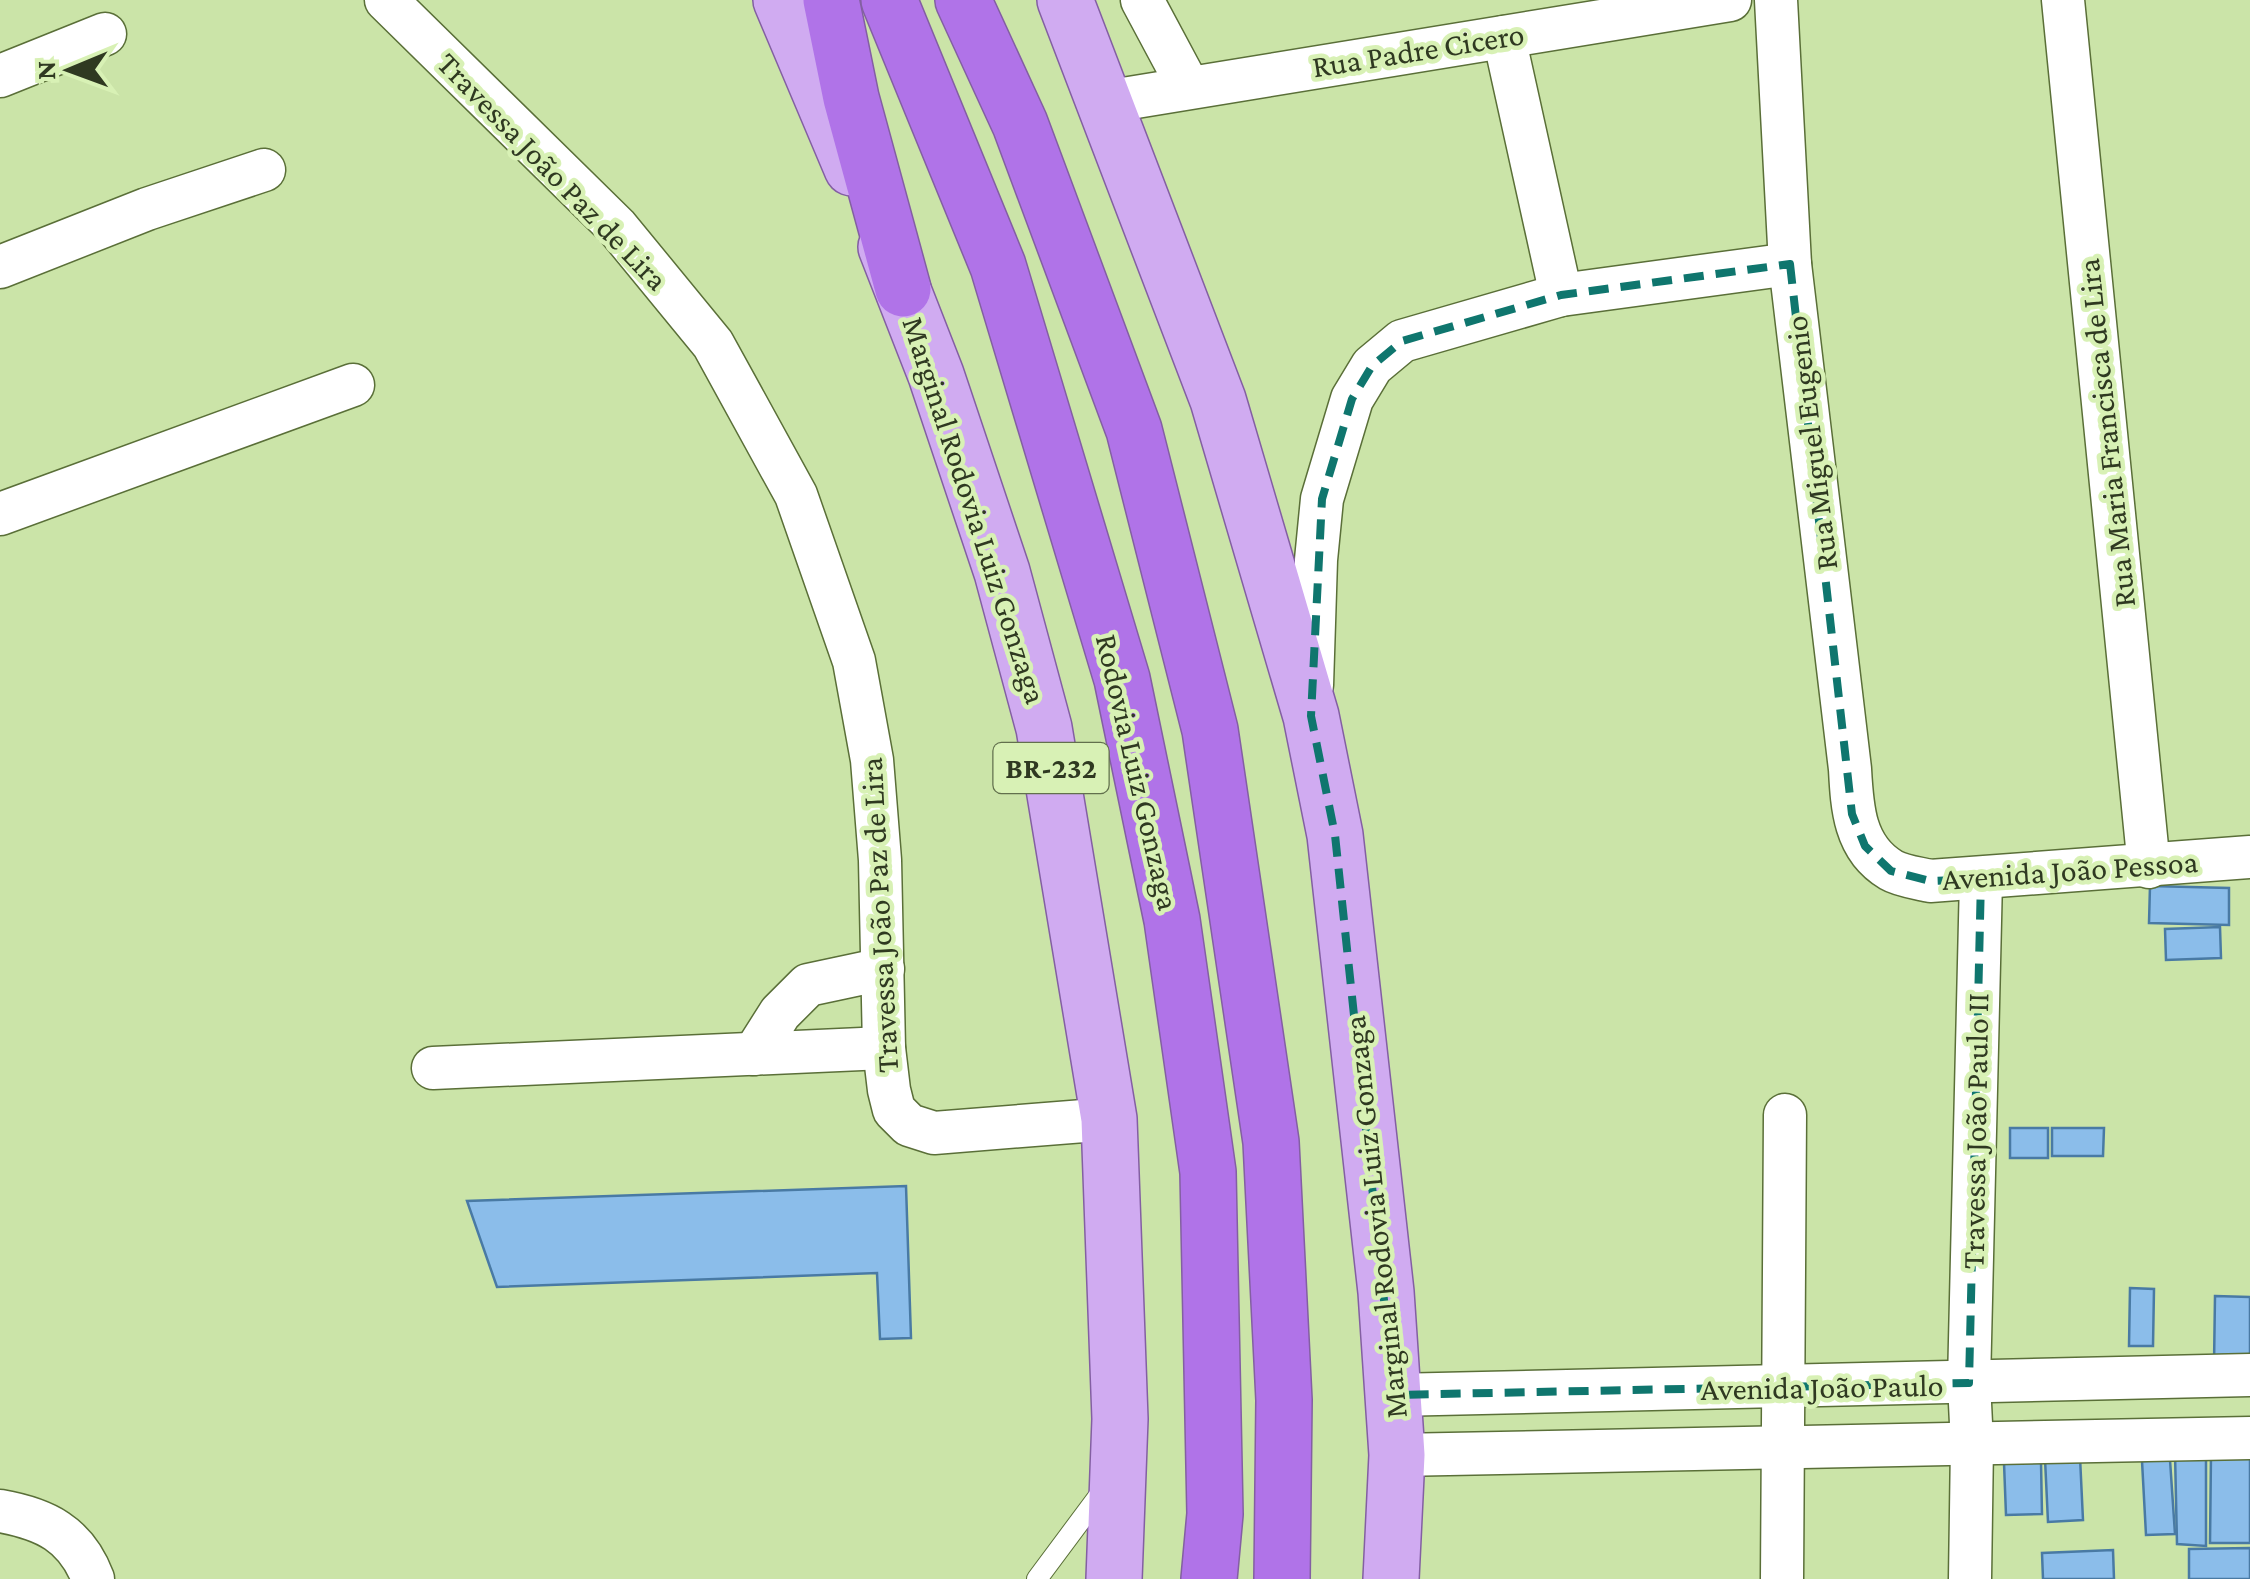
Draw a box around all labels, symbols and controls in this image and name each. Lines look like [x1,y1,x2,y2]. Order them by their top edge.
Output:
street label: Rua Padre Cicero [1309,15,1527,85]
north arrow [20,20,120,120]
street label: Travessa João Paz de Lira [430,45,676,297]
text: N [30,61,61,80]
street label: Rua Maria Francisca de Lira [2070,257,2142,609]
street label: Marginal Rodovia Luiz Gonzaga [895,312,1055,708]
street label: Rua Miguel Eugenio [1778,314,1844,572]
street label: Rodovia Luiz Gonzaga [1089,630,1187,914]
road number: BR-232 [994,743,1108,793]
street label: Travessa João Paz de Lira [853,756,905,1074]
street label: Avenida João Pessoa [1941,843,2199,897]
street label: Travessa João Paulo II [1955,993,1995,1269]
street label: Marginal Rodovia Luiz Gonzaga [1336,1014,1414,1420]
street label: Avenida João Paulo [1700,1367,1944,1407]

